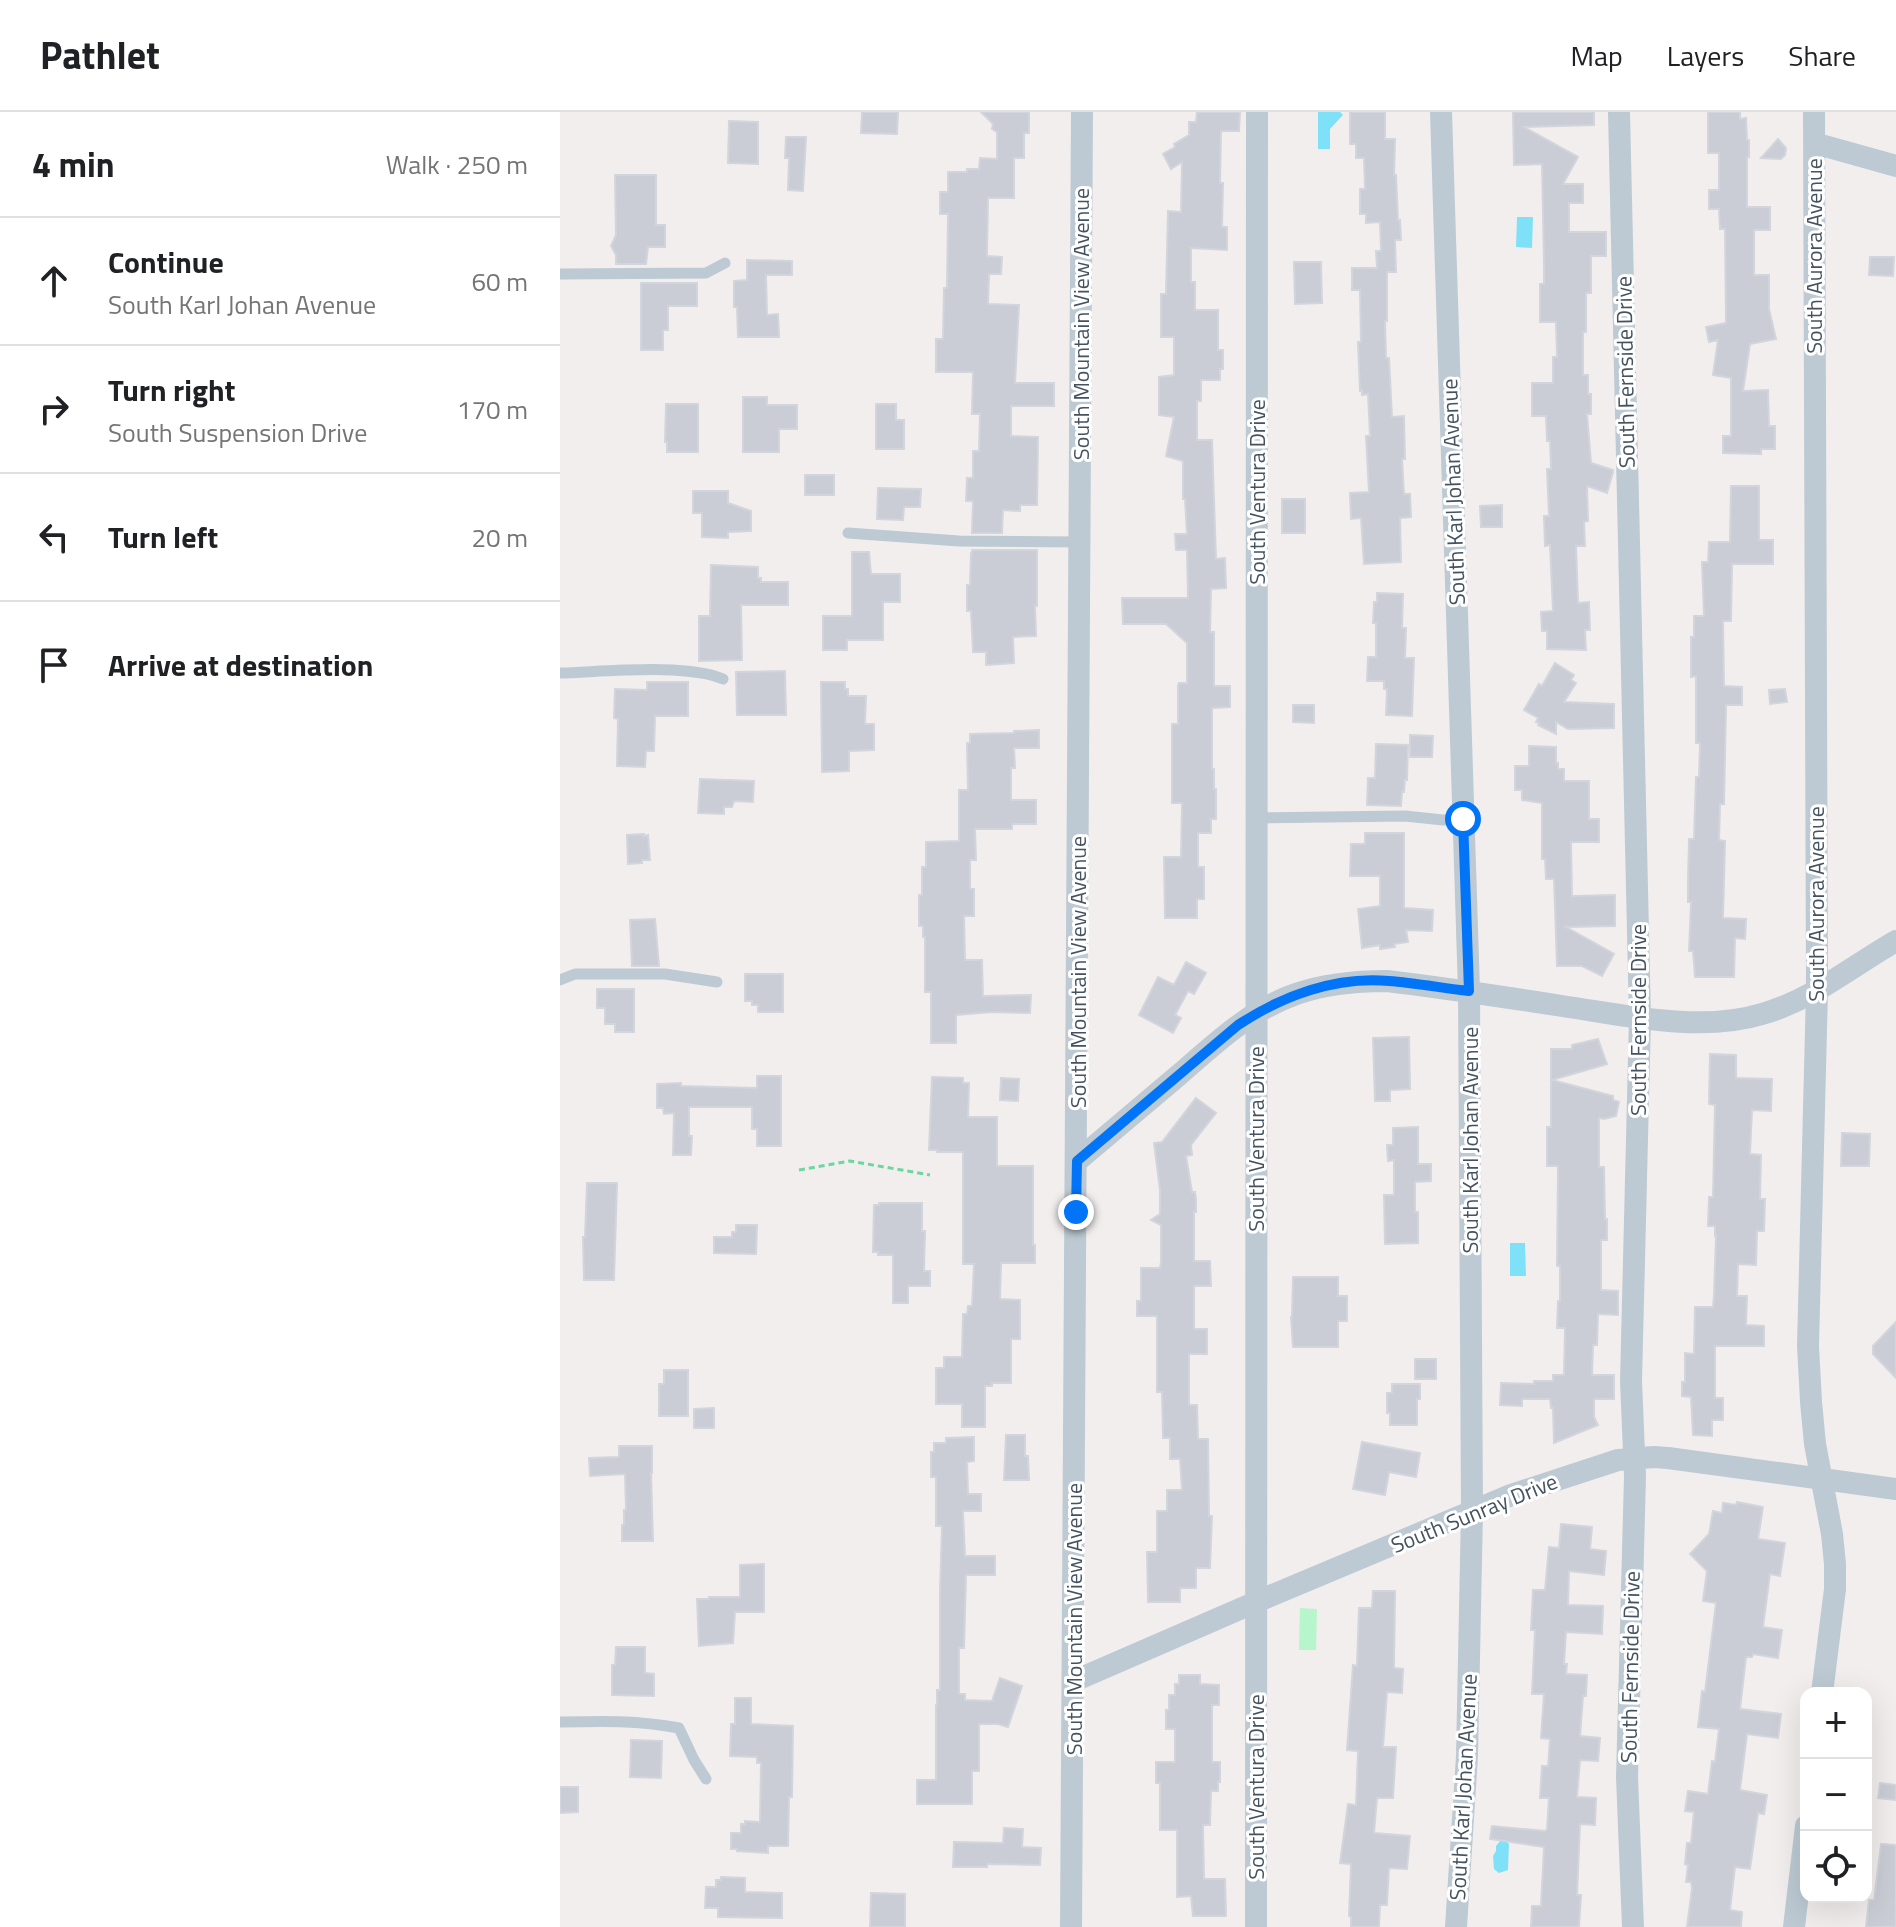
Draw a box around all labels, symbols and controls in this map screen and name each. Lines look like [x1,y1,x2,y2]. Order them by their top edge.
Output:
text: Pathlet [40,26,160,84]
text: Map [1570,34,1623,77]
text: Layers [1667,34,1744,77]
text: Share [1788,34,1856,77]
text: 4 min [32,138,115,190]
text: Walk · 250 m [386,145,528,184]
street label: South Aurora Avenue [1797,158,1831,354]
street label: South Mountain View Avenue [1064,188,1098,460]
text: Continue [108,239,224,285]
icon: ahead [32,259,76,303]
text: 60 m [471,262,528,301]
street label: South Fernside Drive [1606,276,1644,468]
text: South Karl Johan Avenue [108,285,376,324]
text: Turn right [108,367,236,413]
street label: South Karl Johan Avenue [1432,378,1474,606]
icon: right [32,387,76,431]
text: 170 m [457,390,528,429]
street label: South Ventura Drive [1240,399,1274,585]
text: South Suspension Drive [108,413,367,452]
text: Turn left [108,514,218,560]
icon: left [32,515,76,559]
text: 20 m [471,518,528,557]
text: Arrive at destination [108,642,373,688]
icon: arrive [32,643,76,687]
route start [1445,801,1481,837]
street label: South Aurora Avenue [1799,806,1833,1002]
street label: South Mountain View Avenue [1061,836,1095,1108]
street label: South Fernside Drive [1621,924,1655,1116]
street label: South Karl Johan Avenue [1453,1027,1487,1253]
street label: South Ventura Drive [1239,1046,1273,1232]
route end [1058,1194,1094,1230]
street label: South Sunray Drive [1386,1464,1562,1562]
street label: South Mountain View Avenue [1057,1483,1091,1755]
street label: South Fernside Drive [1611,1571,1649,1763]
street label: South Karl Johan Avenue [1440,1673,1486,1901]
map controls [1800,1687,1872,1903]
button: + [1800,1687,1872,1759]
street label: South Ventura Drive [1239,1694,1273,1880]
button: − [1800,1759,1872,1831]
button: locate [1800,1831,1872,1903]

